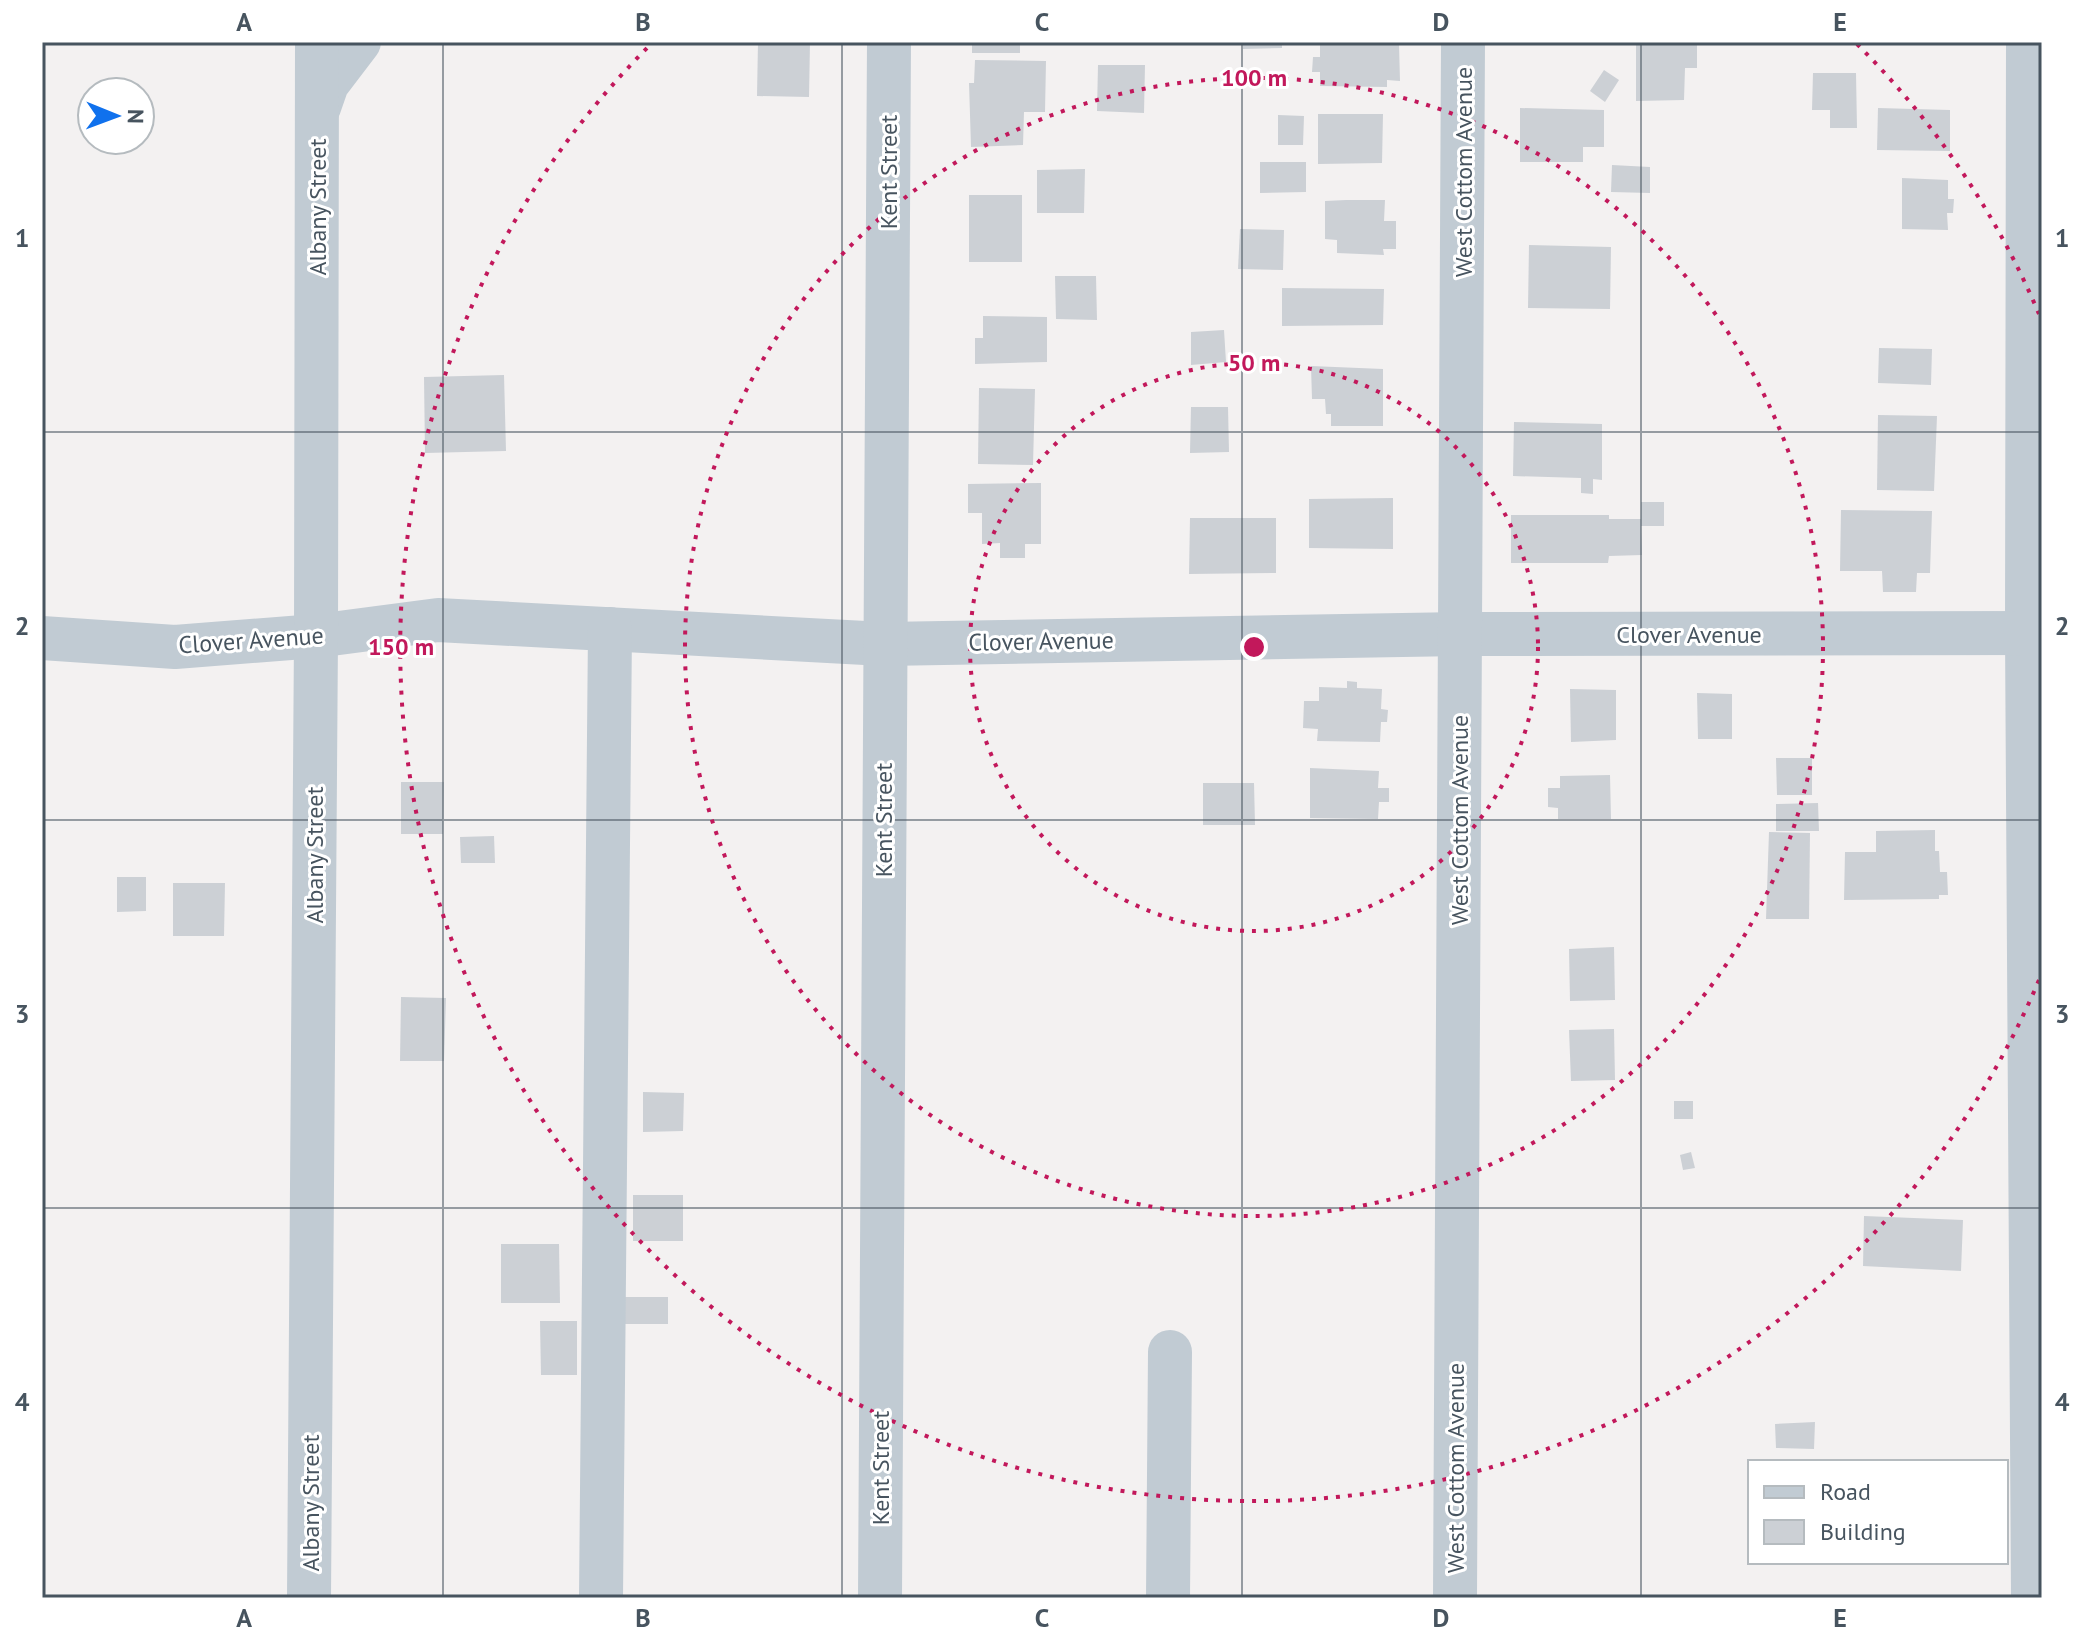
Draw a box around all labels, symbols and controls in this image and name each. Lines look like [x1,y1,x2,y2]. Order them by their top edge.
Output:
text: A [236,5,252,38]
text: B [635,5,651,38]
text: C [1035,5,1049,38]
text: D [1433,5,1449,38]
text: E [1833,5,1847,38]
text: 100 m [1221,62,1287,93]
street label: West Cottom Avenue [1448,67,1479,277]
north arrow [76,76,156,156]
text: N [122,109,150,124]
street label: Kent Street [873,115,904,229]
street label: Albany Street [302,138,333,276]
text: 1 [15,221,29,254]
text: 1 [2055,221,2069,254]
text: 50 m [1228,347,1280,378]
text: 2 [15,609,29,642]
text: 2 [2055,609,2069,642]
street label: Clover Avenue [177,619,325,661]
street label: Clover Avenue [1616,619,1762,650]
street label: Clover Avenue [968,624,1114,658]
text: 150 m [368,631,434,662]
centre of rings [1240,633,1268,661]
street label: West Cottom Avenue [1444,715,1475,925]
street label: Kent Street [868,763,899,877]
street label: Albany Street [299,786,330,924]
text: 3 [15,997,29,1030]
text: 3 [2055,997,2069,1030]
street label: West Cottom Avenue [1440,1363,1471,1573]
text: 4 [15,1385,30,1418]
text: 4 [2055,1385,2070,1418]
street label: Kent Street [865,1411,896,1525]
street label: Albany Street [295,1434,326,1572]
legend [1748,1460,2008,1564]
text: Road [1820,1476,1871,1507]
text: Building [1820,1516,1906,1547]
text: A [236,1601,252,1634]
text: B [635,1601,651,1634]
text: C [1035,1601,1049,1634]
text: D [1433,1601,1449,1634]
text: E [1833,1601,1847,1634]

